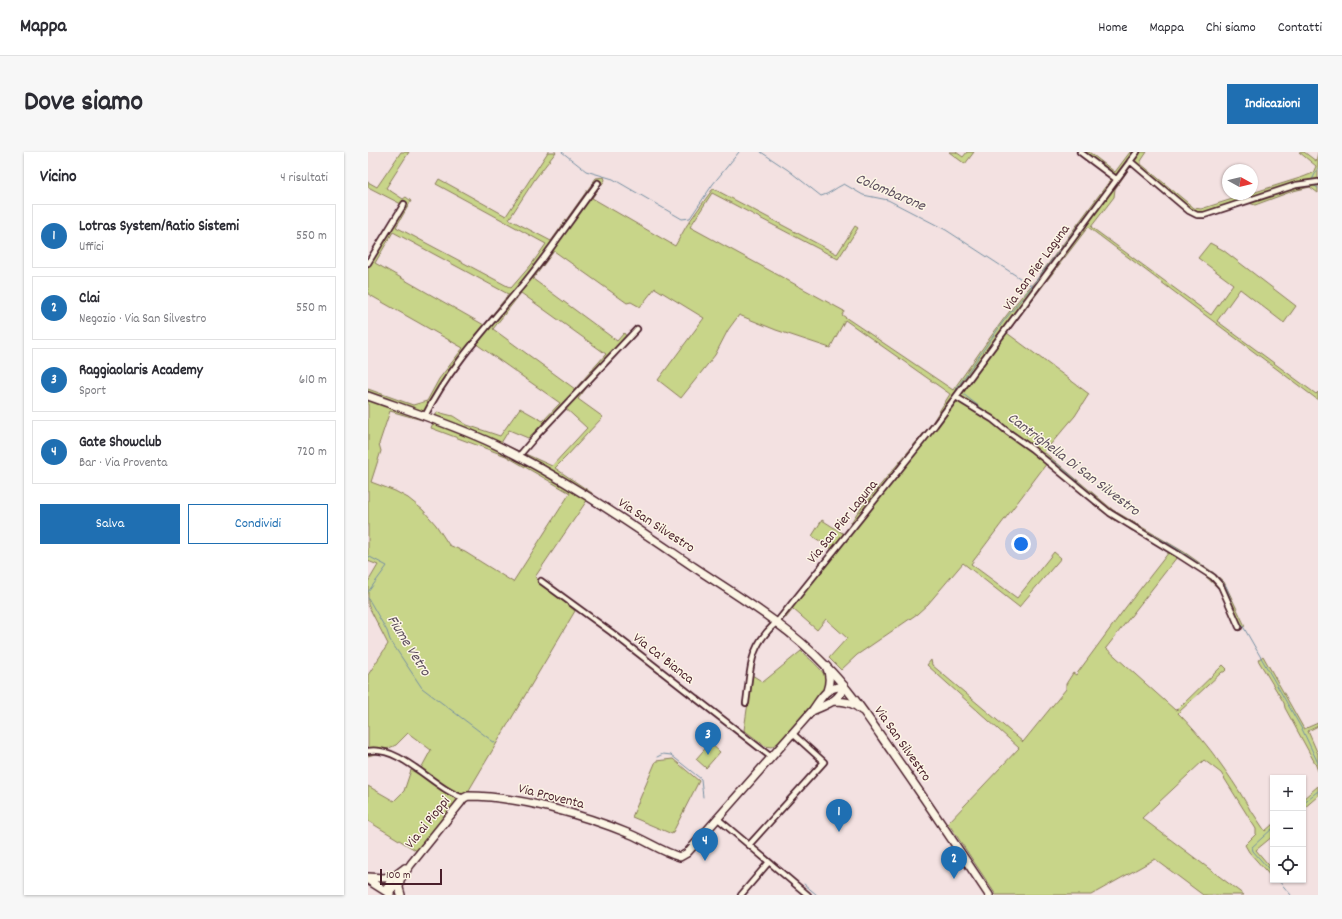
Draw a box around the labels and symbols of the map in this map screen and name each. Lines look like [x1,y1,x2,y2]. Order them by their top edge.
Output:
north arrow [1222,164,1258,200]
water label: Colombarone [852,168,930,218]
street label: Via San Pier Laguna [999,220,1075,315]
water label: Cantrighella Di San Silvestro [1002,408,1145,523]
street label: Via San Pier Laguna [803,476,883,568]
street label: Via San Silvestro [614,494,698,558]
your location [1011,534,1031,554]
water label: Fiume Vetro [381,611,436,682]
street label: Via Ca' Bianca [628,629,698,690]
street label: Via San Silvestro [869,702,935,786]
pin: 3 [695,722,721,755]
street label: Via Proventa [516,779,586,815]
street label: Via ai Pioppi [401,792,456,853]
pin: 1 [826,799,852,832]
pin: 4 [692,828,718,861]
pin: 2 [941,846,967,879]
scale bar [380,867,442,886]

